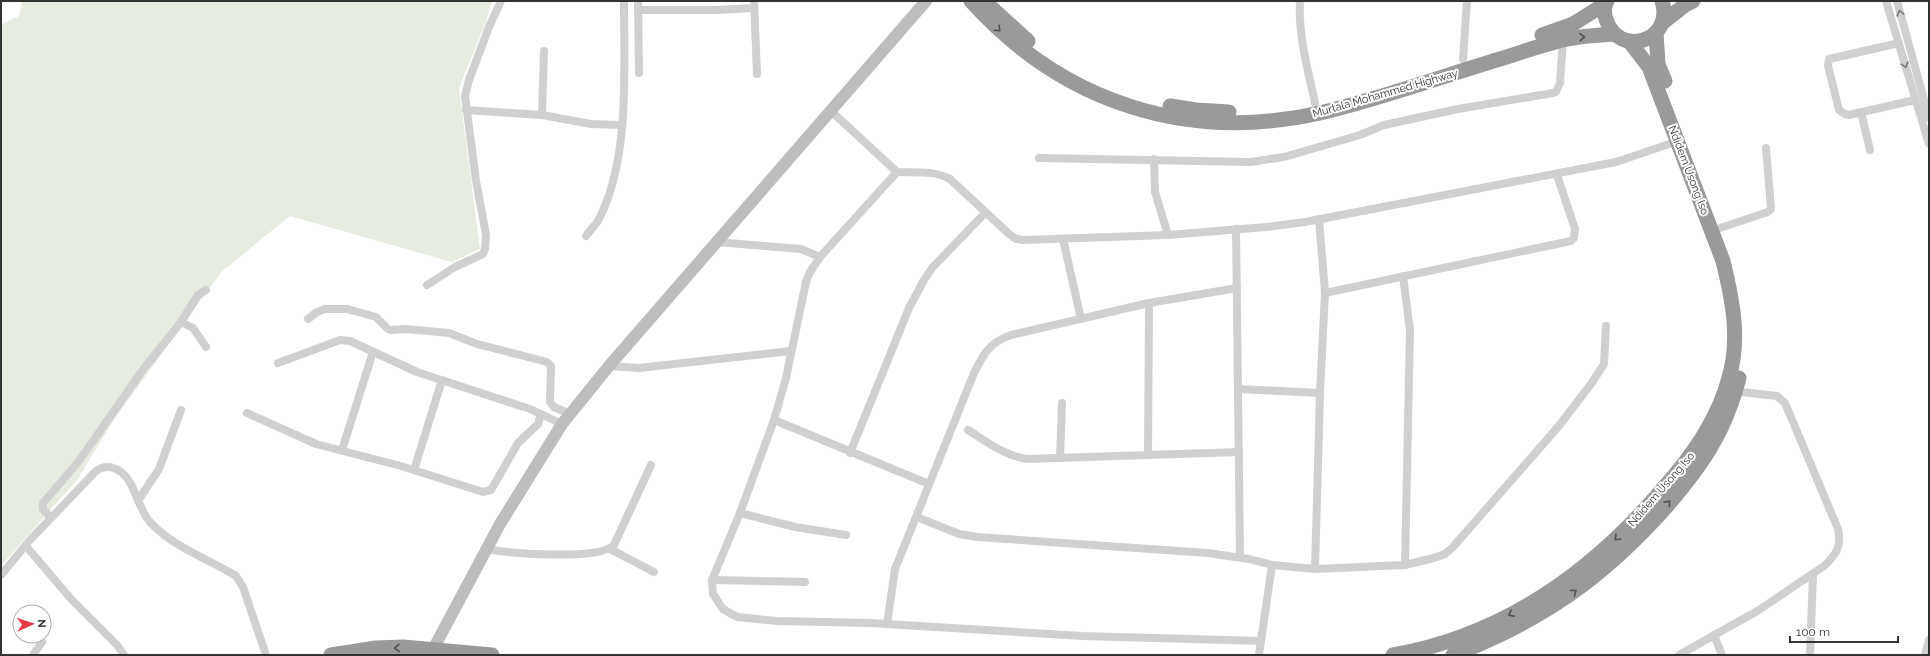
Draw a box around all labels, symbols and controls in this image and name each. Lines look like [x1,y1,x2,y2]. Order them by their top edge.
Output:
one-way arrow [1896,10,1905,17]
one-way arrow [993,24,1001,32]
one-way arrow [1579,33,1585,41]
one-way arrow [1900,61,1909,68]
street label: Murtala Mohammed Highway [1311,66,1459,120]
street label: Ndidem Usong Iso [1666,124,1712,217]
street label: Ndidem Usong Iso [1625,449,1698,529]
one-way arrow [1664,501,1671,508]
one-way arrow [1614,533,1621,541]
one-way arrow [1570,589,1577,597]
north arrow [12,604,52,644]
one-way arrow [1508,610,1516,617]
scale bar [1790,618,1898,644]
text: N [35,619,48,628]
text: 100 m [1796,625,1830,639]
one-way arrow [394,643,400,652]

